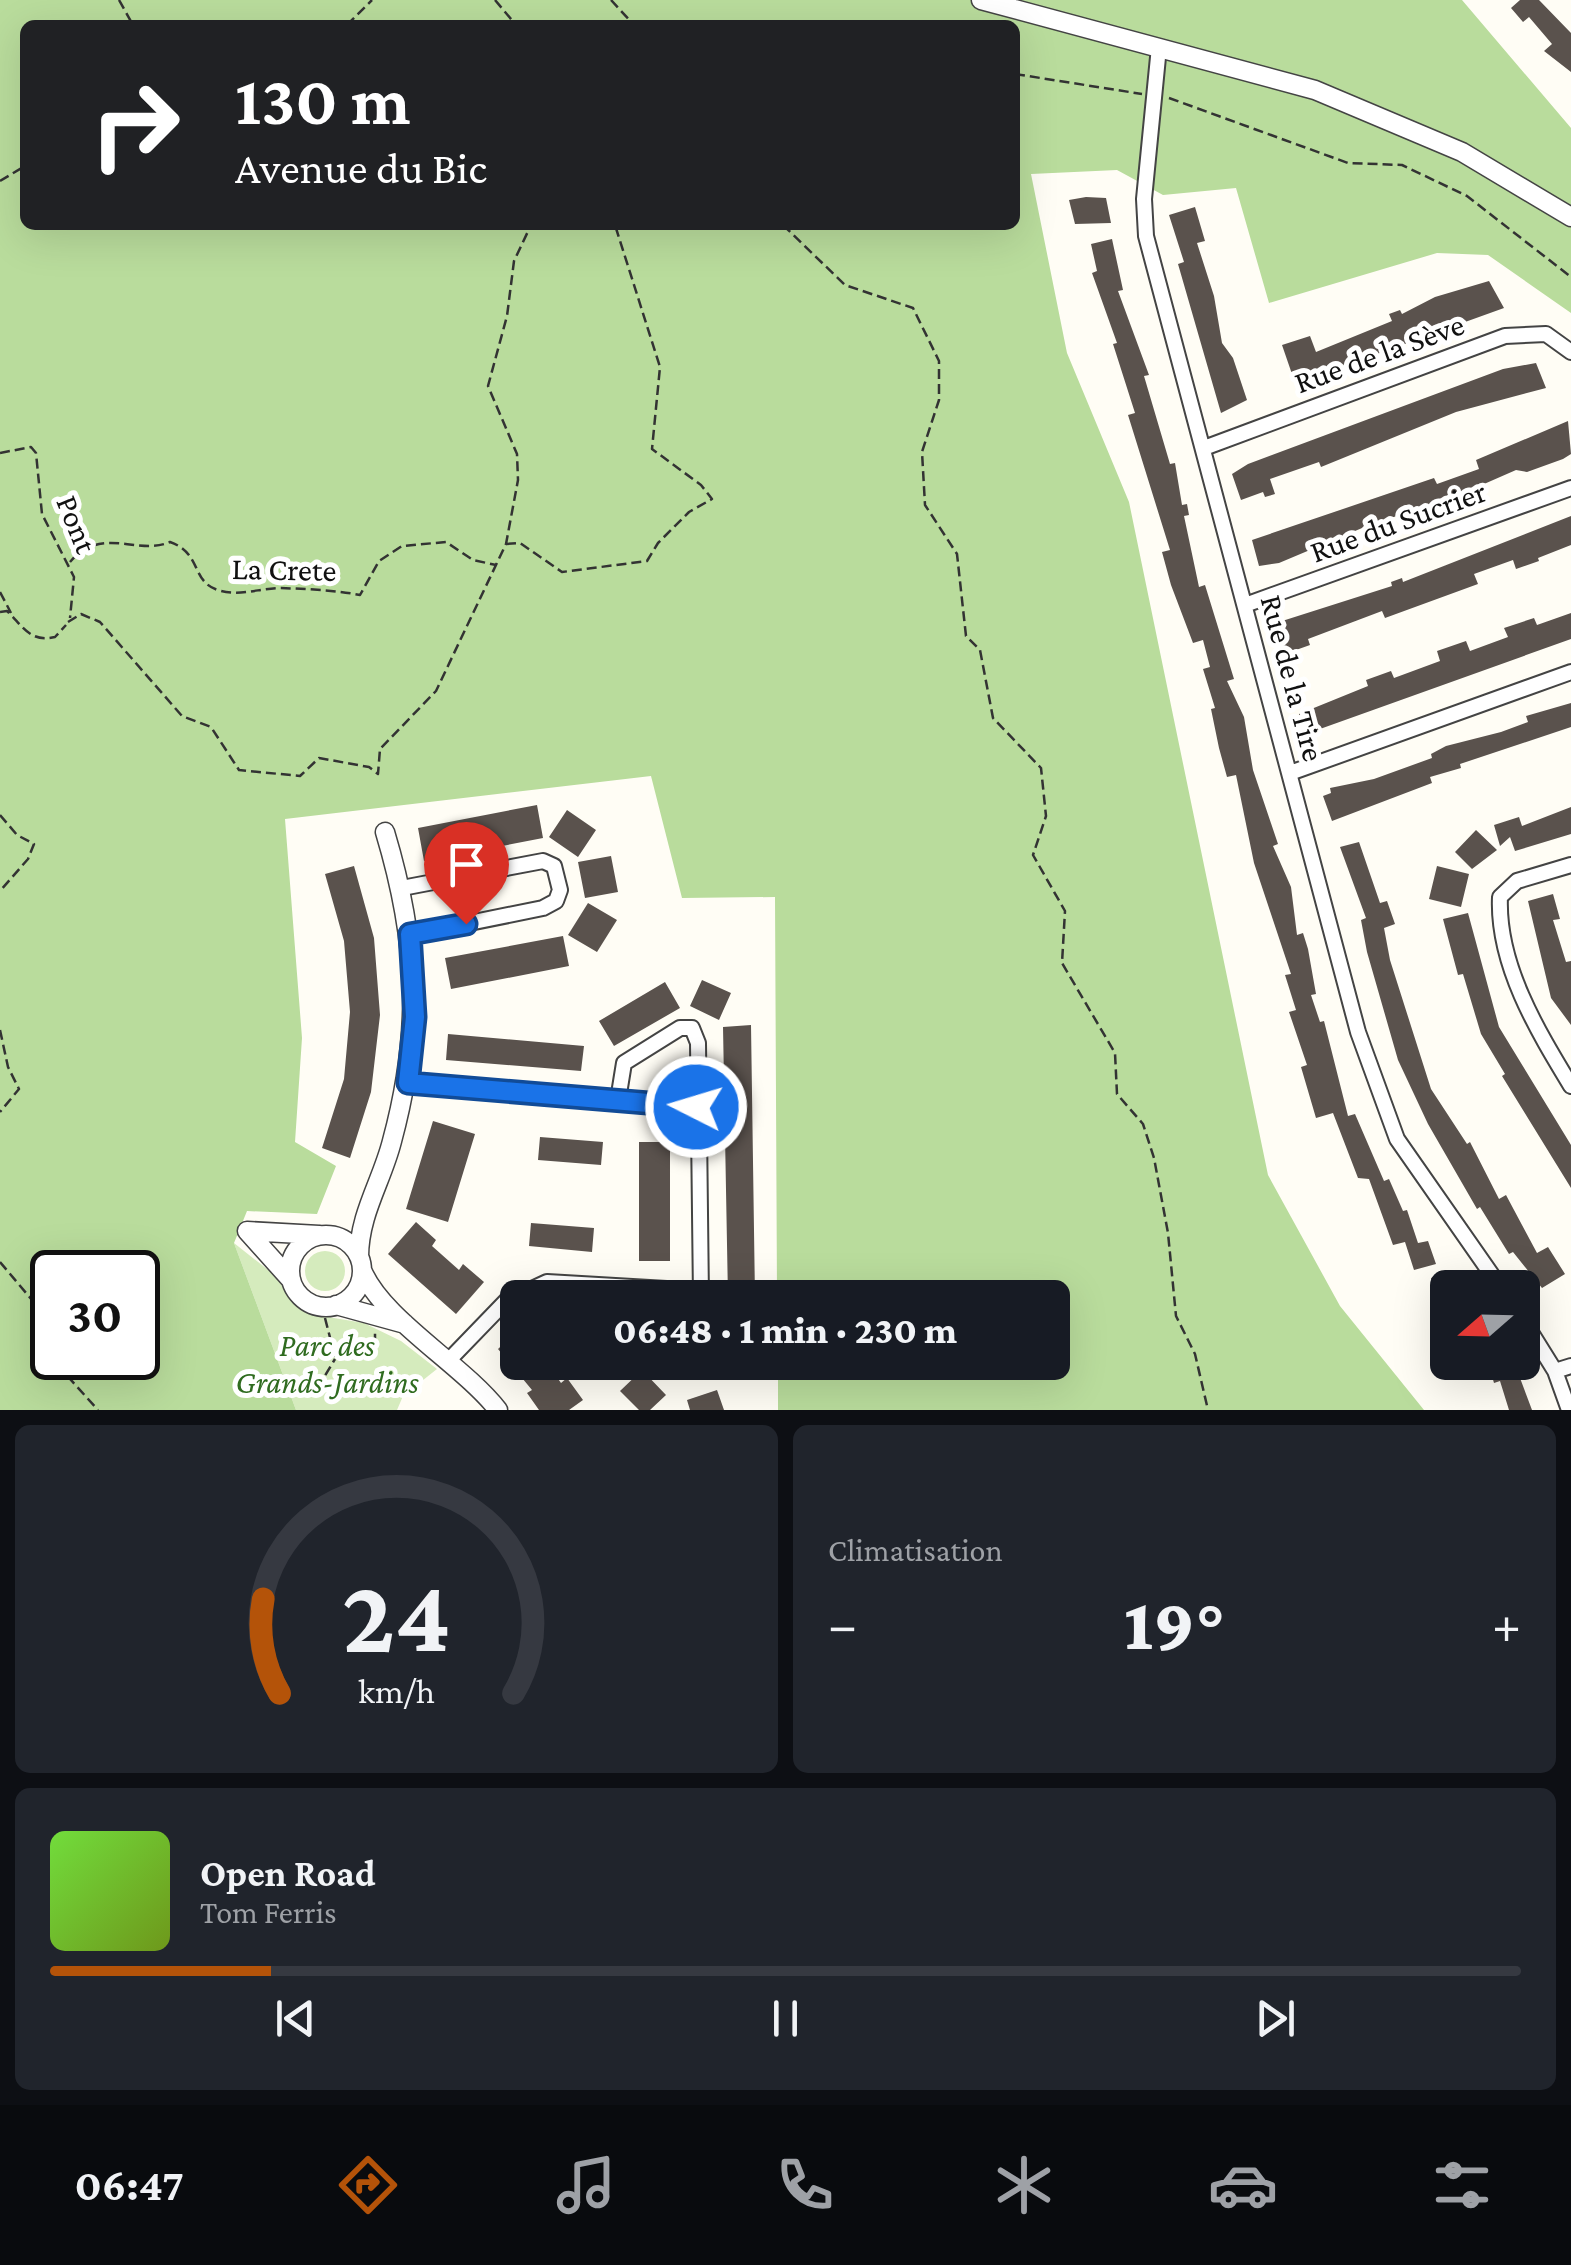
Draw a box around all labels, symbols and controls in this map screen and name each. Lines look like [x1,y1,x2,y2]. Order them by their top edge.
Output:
icon: right [70,60,200,190]
text: 130 m [235,61,411,139]
text: Avenue du Bic [235,143,487,193]
street label: Rue de la Sève [1289,306,1469,400]
street label: Rue du Sucrier [1305,473,1491,569]
street label: Pont [49,490,105,559]
street label: La Crete [231,550,337,588]
street label: Rue de la Tire [1253,591,1333,765]
pin [424,822,509,925]
icon: arrive [439,837,494,892]
position arrow [644,1055,748,1159]
speed limit sign: 30 [30,1250,160,1380]
north arrow [1430,1270,1540,1380]
map controls [1430,1270,1540,1380]
text: 06:48 · 1 min · 230 m [613,1309,957,1351]
park label: Parc des Grands-Jardins [235,1327,419,1400]
text: Climatisation [828,1532,1003,1568]
text: 24 [342,1558,451,1673]
text: 19° [1124,1582,1225,1665]
text: − [828,1594,857,1655]
text: + [1492,1594,1521,1655]
text: km/h [358,1671,435,1711]
text: Open Road [200,1852,376,1894]
text: Tom Ferris [200,1894,337,1930]
icon: previous [268,1991,323,2046]
icon: pause [758,1991,813,2046]
icon: next [1248,1991,1303,2046]
icon: directions [333,2150,403,2220]
icon: music [551,2150,621,2220]
icon: phone [770,2150,840,2220]
icon: climate [989,2150,1059,2220]
icon: car [1208,2150,1278,2220]
icon: filters [1427,2150,1497,2220]
text: 06:47 [74,2160,184,2210]

